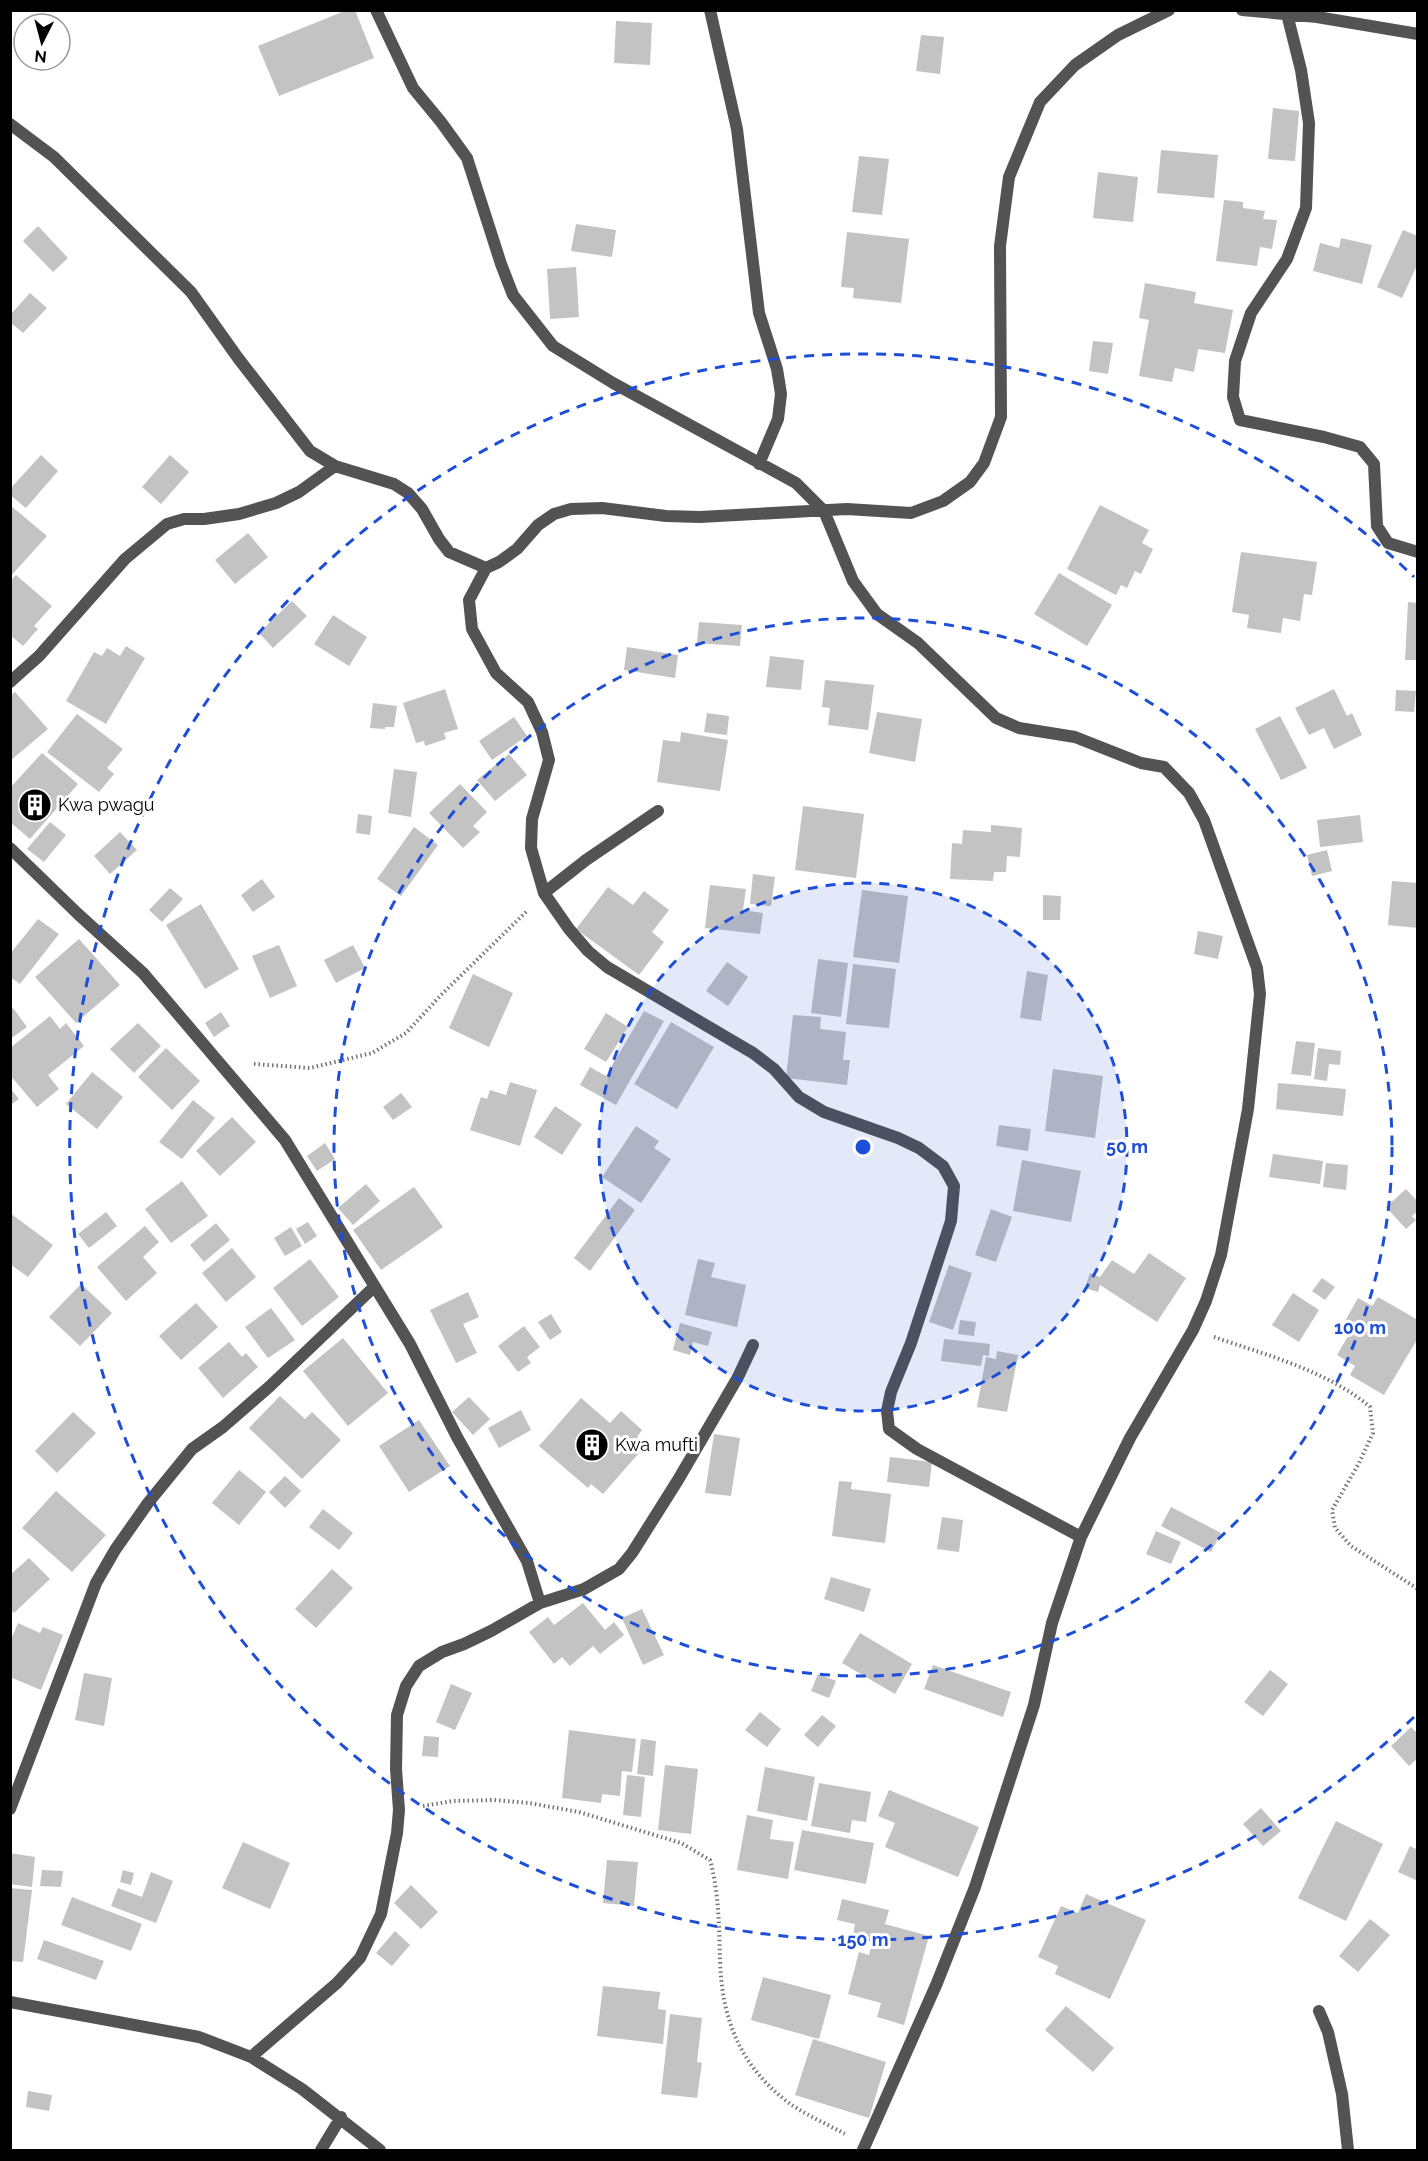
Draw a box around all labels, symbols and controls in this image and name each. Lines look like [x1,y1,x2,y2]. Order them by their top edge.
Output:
north arrow [12,12,72,72]
text: N [33,46,48,67]
building icon: Kwa pwagu [17,787,53,823]
place label: Kwa pwagu [58,794,155,815]
text: 50 m [1106,1136,1148,1157]
centre of rings [853,1137,873,1157]
text: 100 m [1334,1317,1386,1338]
building icon: Kwa mufti [574,1427,610,1463]
place label: Kwa mufti [615,1434,698,1455]
text: 150 m [838,1929,889,1950]

